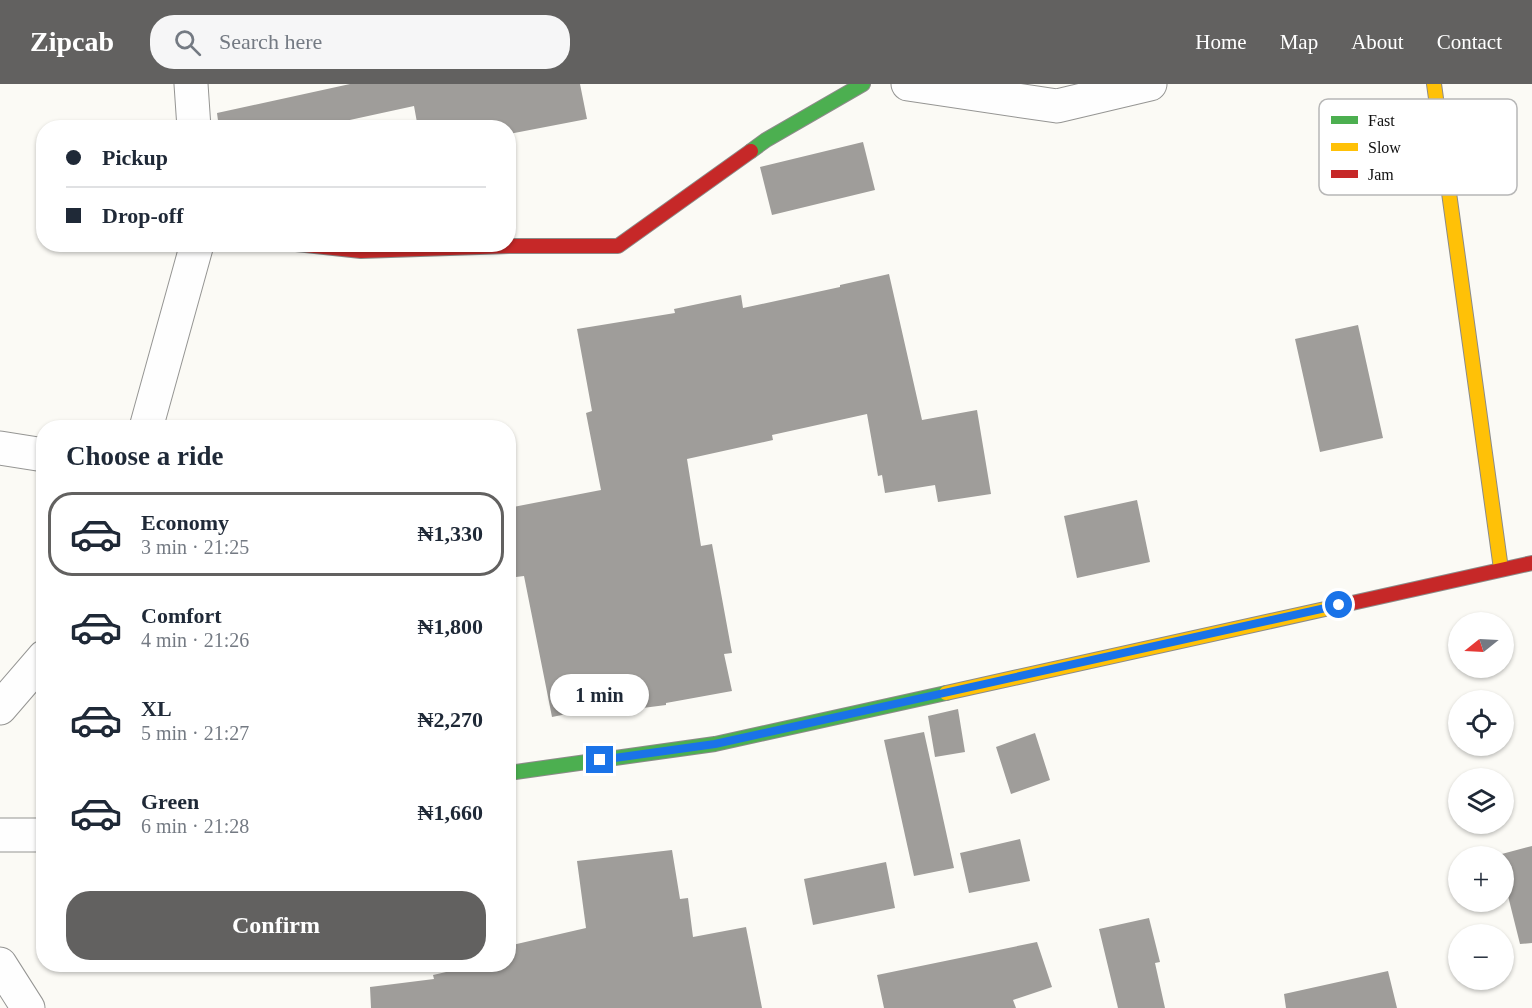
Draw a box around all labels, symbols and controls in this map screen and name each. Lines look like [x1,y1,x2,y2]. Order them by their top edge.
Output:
search box [150,15,570,69]
text: Zipcab [30,26,114,57]
icon: search [171,26,204,59]
text: Search here [219,29,322,54]
text: Home [1195,30,1247,54]
text: Map [1280,30,1318,54]
text: About [1351,30,1404,54]
text: Contact [1437,30,1502,54]
legend [1319,99,1517,195]
text: Fast [1368,112,1395,129]
text: Slow [1368,139,1401,156]
text: Pickup [102,145,168,170]
text: Jam [1368,166,1394,183]
text: Drop-off [102,203,183,228]
text: Choose a ride [66,441,224,471]
icon: car [69,507,123,561]
text: Economy [141,510,229,535]
text: ₦1,330 [418,521,483,546]
text: 3 min · 21:25 [141,536,249,558]
route start [1325,591,1352,618]
icon: car [69,600,123,654]
text: Comfort [141,603,222,628]
north arrow [1448,612,1514,678]
map controls [1448,612,1514,990]
text: ₦1,800 [418,614,483,639]
text: 4 min · 21:26 [141,629,249,651]
callout: 1 min [550,673,650,715]
text: 1 min [575,684,624,706]
button: locate [1448,690,1514,756]
icon: car [69,693,123,747]
text: XL [141,696,172,721]
text: ₦2,270 [418,707,483,732]
text: 5 min · 21:27 [141,722,249,744]
route end [586,746,613,773]
button: layers [1448,768,1514,834]
icon: car [69,786,123,840]
text: Green [141,789,199,814]
text: ₦1,660 [418,800,483,825]
text: 6 min · 21:28 [141,815,249,837]
button: + [1448,846,1514,912]
button: Confirm [66,891,486,960]
button: − [1448,924,1514,990]

